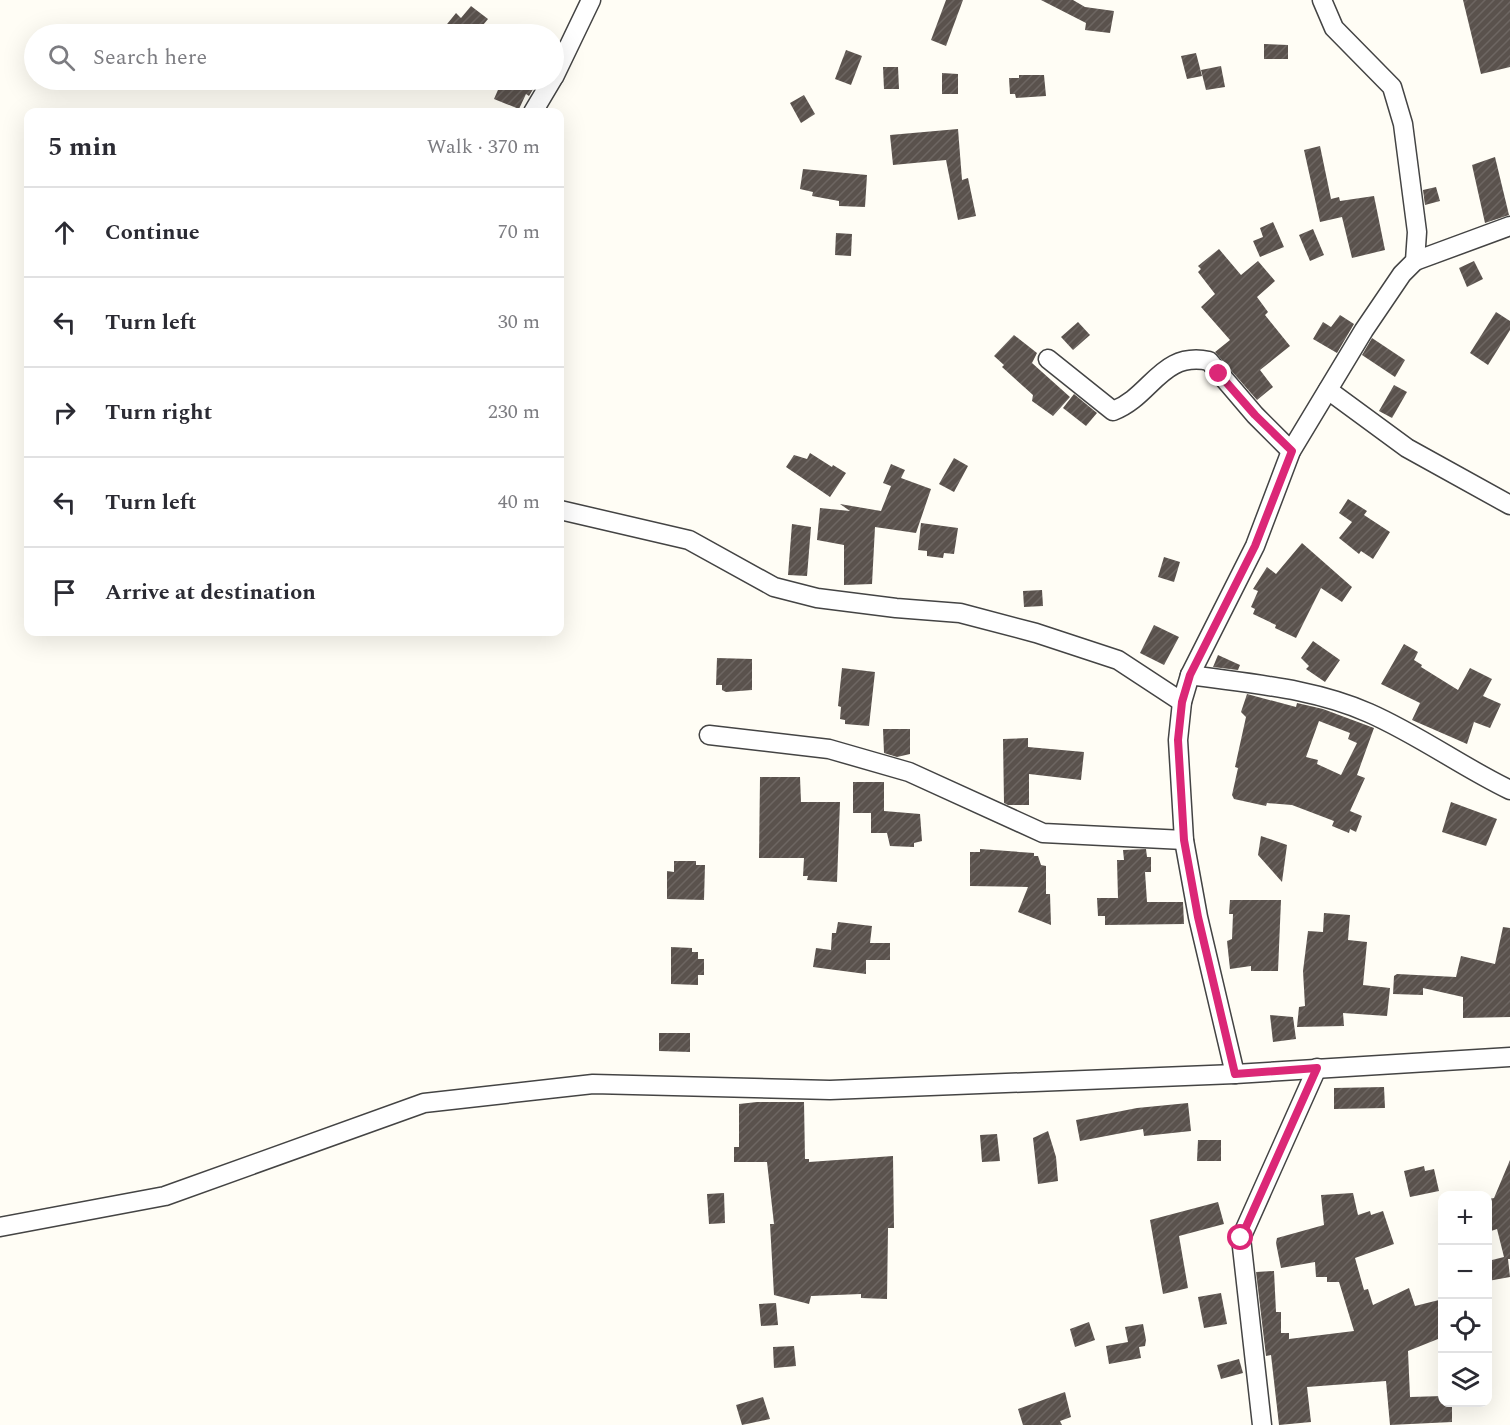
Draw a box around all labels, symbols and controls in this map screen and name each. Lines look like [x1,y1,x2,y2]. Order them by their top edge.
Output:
search box [24,24,564,90]
icon: search [45,41,78,74]
text: Search here [93,41,207,74]
text: 5 min [48,127,117,167]
text: Walk · 370 m [427,132,540,162]
icon: ahead [48,216,81,249]
text: Continue [105,216,200,249]
text: 70 m [498,217,540,247]
icon: left [48,306,81,339]
text: Turn left [105,306,197,339]
text: 30 m [498,307,540,337]
route end [1205,360,1231,386]
icon: right [48,396,81,429]
text: Turn right [105,396,212,429]
text: 230 m [488,397,540,427]
icon: left [48,486,81,519]
text: Turn left [105,486,197,519]
text: 40 m [498,487,540,517]
icon: arrive [48,576,81,609]
text: Arrive at destination [105,576,316,609]
map controls [1438,1191,1492,1407]
button: + [1438,1191,1492,1245]
route start [1227,1224,1253,1250]
button: − [1438,1245,1492,1299]
button: locate [1438,1299,1492,1353]
button: layers [1438,1353,1492,1407]

